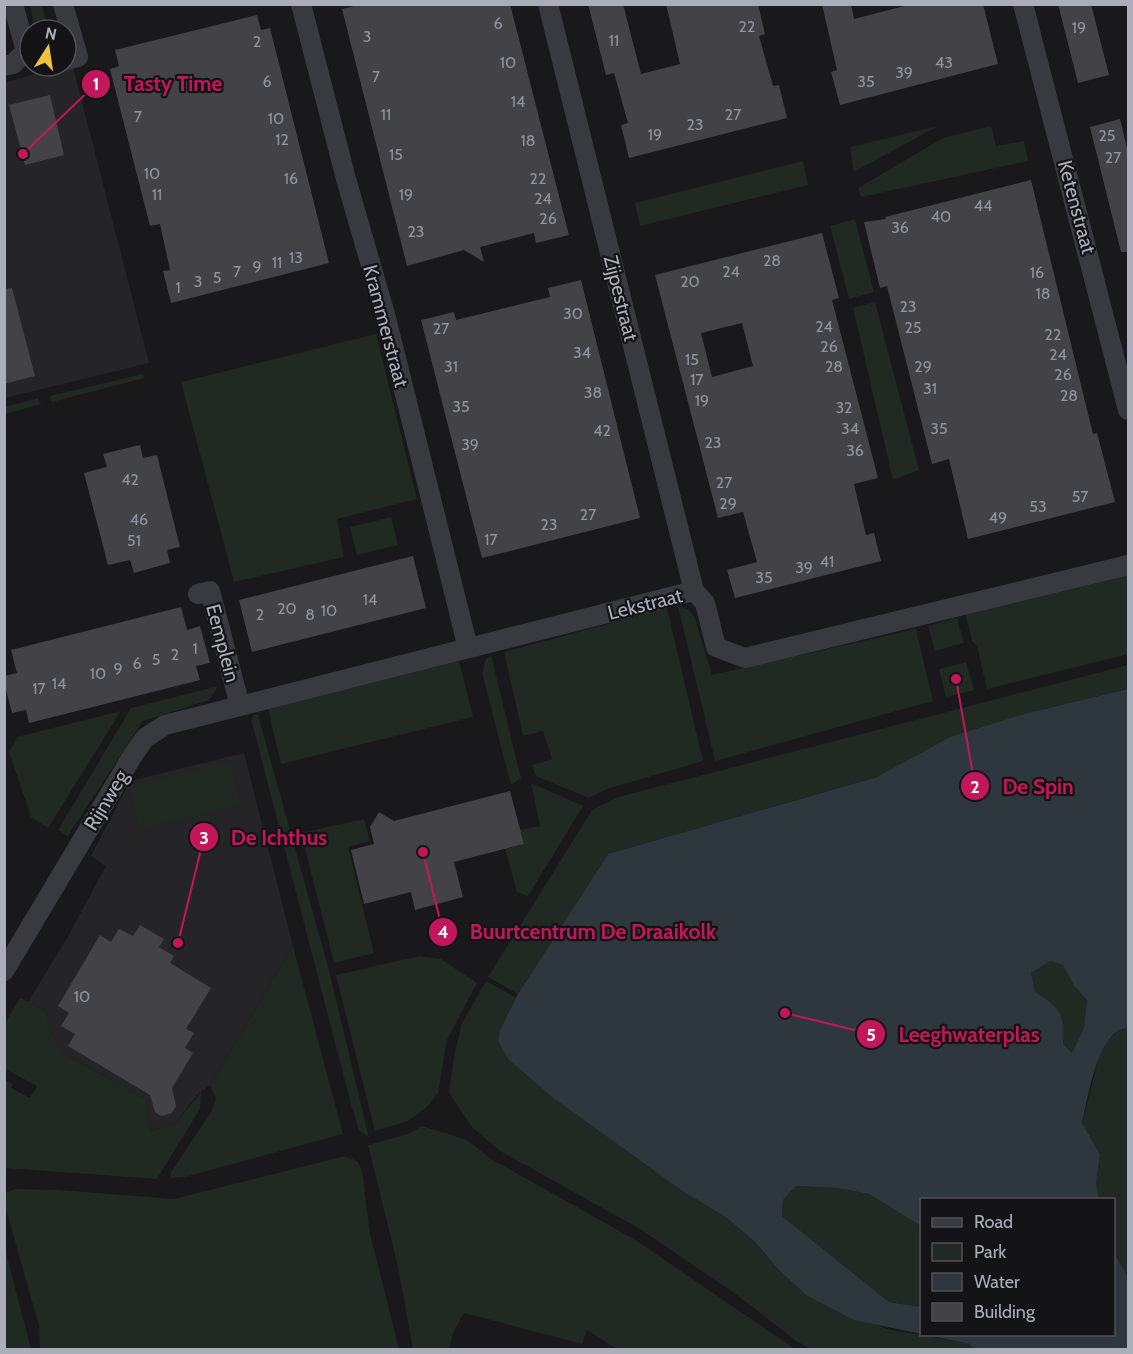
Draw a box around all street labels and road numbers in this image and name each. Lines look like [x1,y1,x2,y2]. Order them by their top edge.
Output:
street label: Ketenstraat [1053,158,1101,257]
street label: Zijpestraat [599,253,643,344]
street label: Krammerstraat [358,262,414,390]
street label: Lekstraat [605,583,685,625]
street label: Eemplein [201,601,245,685]
street label: Rijnweg [79,765,134,834]

